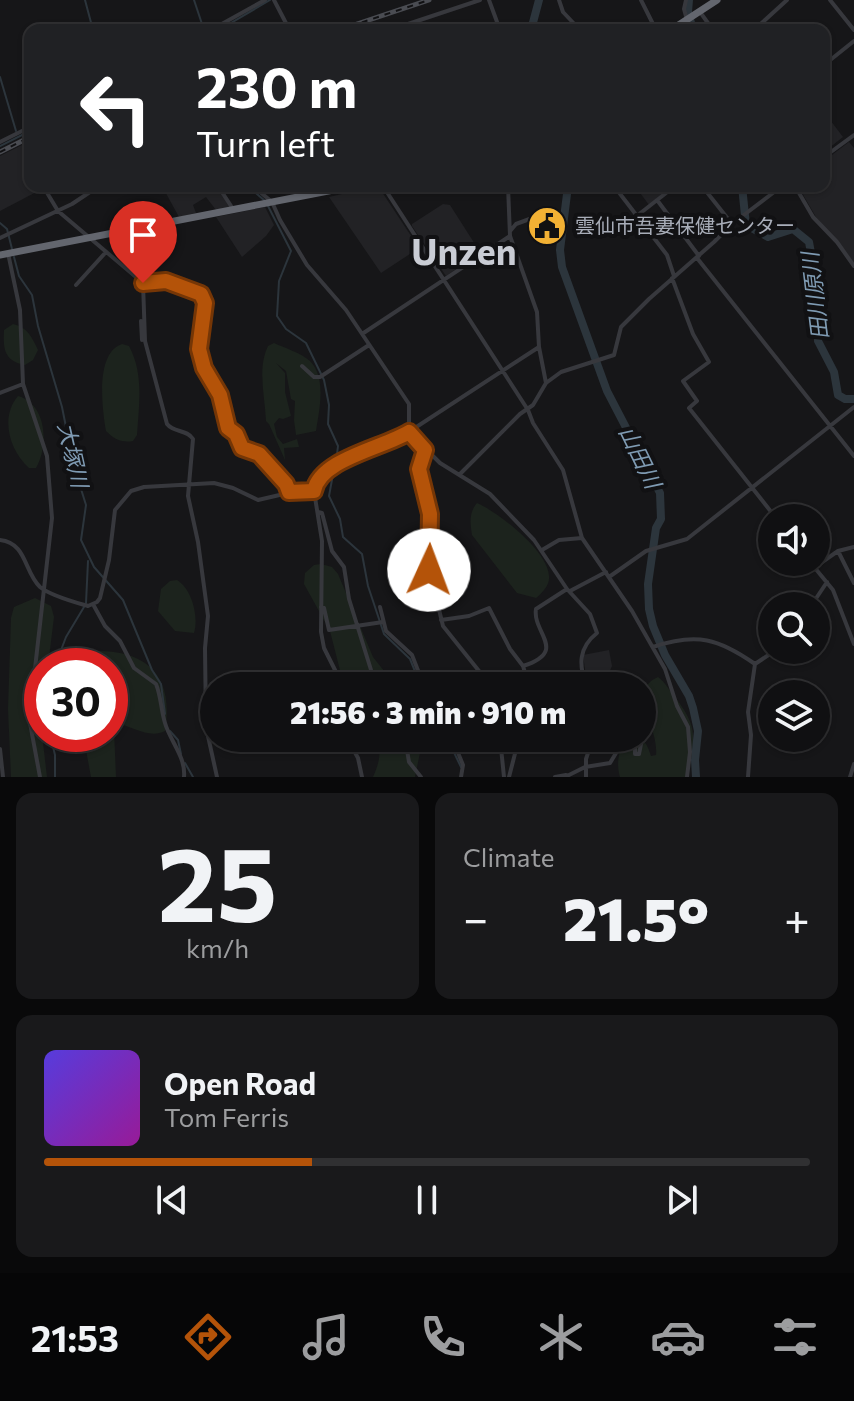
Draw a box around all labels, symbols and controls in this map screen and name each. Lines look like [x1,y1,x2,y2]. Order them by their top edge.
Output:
text: 230 m [196,51,357,120]
icon: left [64,56,168,160]
text: Turn left [196,120,335,164]
pin [109,201,177,283]
public building icon: 雲仙市吾妻保健センター [526,205,568,247]
icon: arrive [121,213,165,257]
place label: 雲仙市吾妻保健センター [575,213,795,237]
district label: Unzen [411,228,517,272]
water label: 田川原川 [795,249,833,341]
water label: 大塚川 [53,420,95,492]
water label: 山田川 [614,421,668,494]
map controls [758,504,830,752]
button: sound [758,504,830,576]
position arrow [387,528,471,612]
button: search [758,592,830,664]
speed limit sign: 30 [24,648,128,752]
button: layers [758,680,830,752]
text: 21:56 · 3 min · 910 m [290,693,566,730]
text: 25 [158,816,277,943]
text: Climate [463,841,555,872]
text: 21.5° [563,880,709,953]
text: − [463,890,488,944]
text: + [784,890,810,944]
text: km/h [186,932,249,963]
text: Open Road [164,1064,316,1101]
text: Tom Ferris [164,1101,289,1132]
icon: previous [150,1178,194,1222]
icon: pause [405,1178,449,1222]
icon: next [660,1178,704,1222]
icon: directions [180,1309,236,1365]
icon: music [298,1309,354,1365]
icon: phone [415,1309,471,1365]
icon: climate [533,1309,589,1365]
icon: car [650,1309,706,1365]
icon: filters [767,1309,823,1365]
text: 21:53 [31,1315,119,1359]

